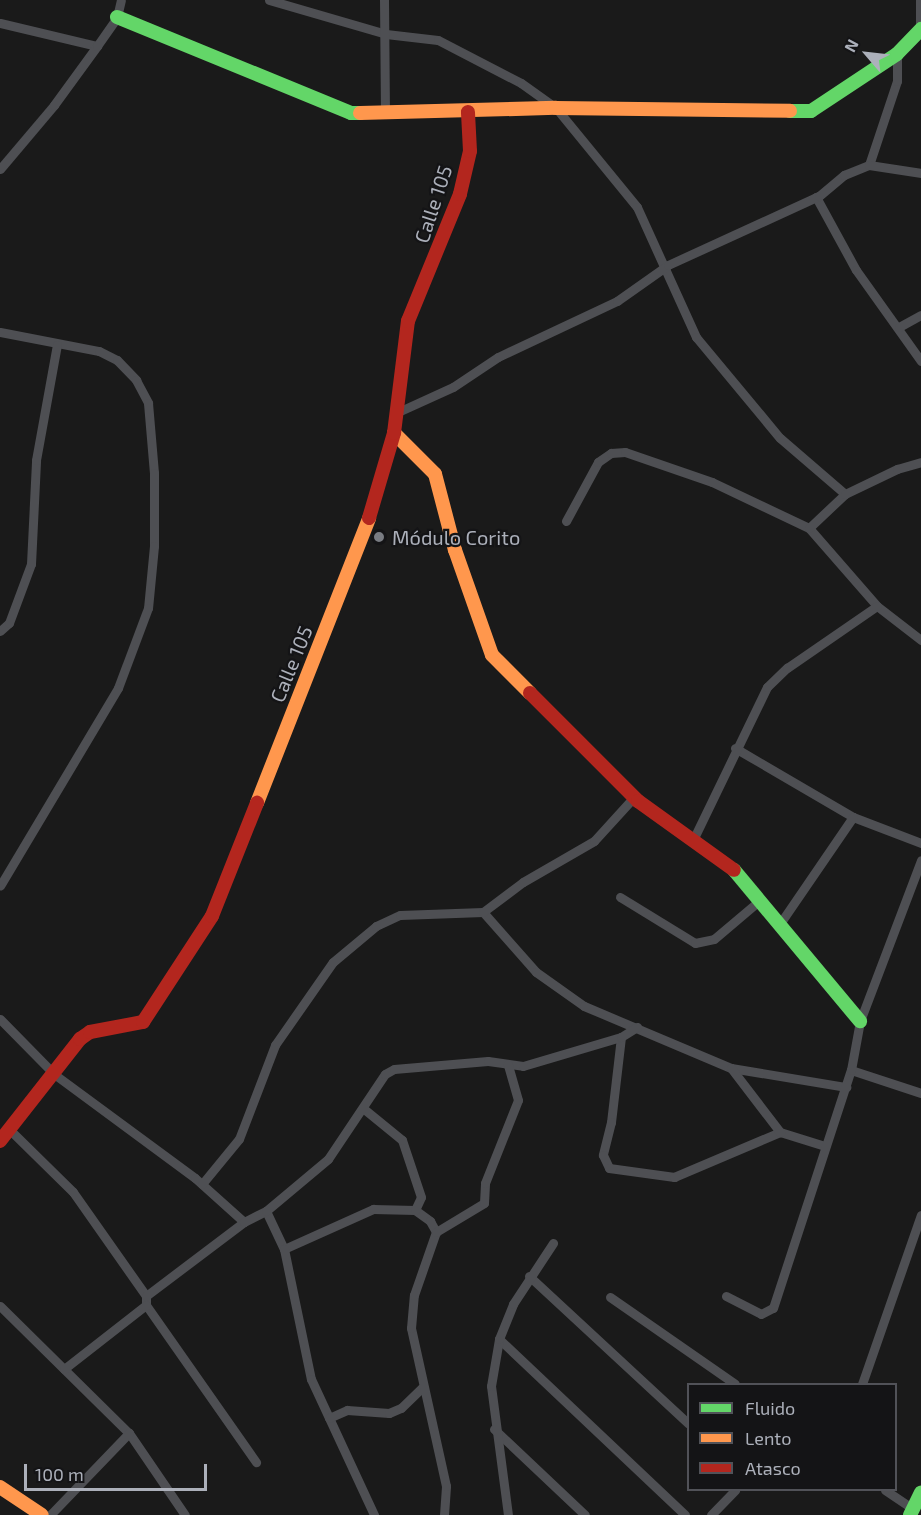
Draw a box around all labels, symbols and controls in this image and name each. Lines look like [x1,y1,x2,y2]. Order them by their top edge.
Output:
north arrow [837,24,897,84]
text: N [840,36,862,55]
street label: Calle 105 [409,162,457,246]
place label: Módulo Corito [392,525,520,549]
marker: Módulo Corito [370,528,388,546]
street label: Calle 105 [265,622,317,706]
legend [687,1383,897,1491]
text: Fluido [745,1397,795,1419]
text: Lento [745,1427,791,1449]
scale bar [27,1452,210,1490]
text: Atasco [745,1457,801,1479]
text: 100 m [35,1463,84,1485]

